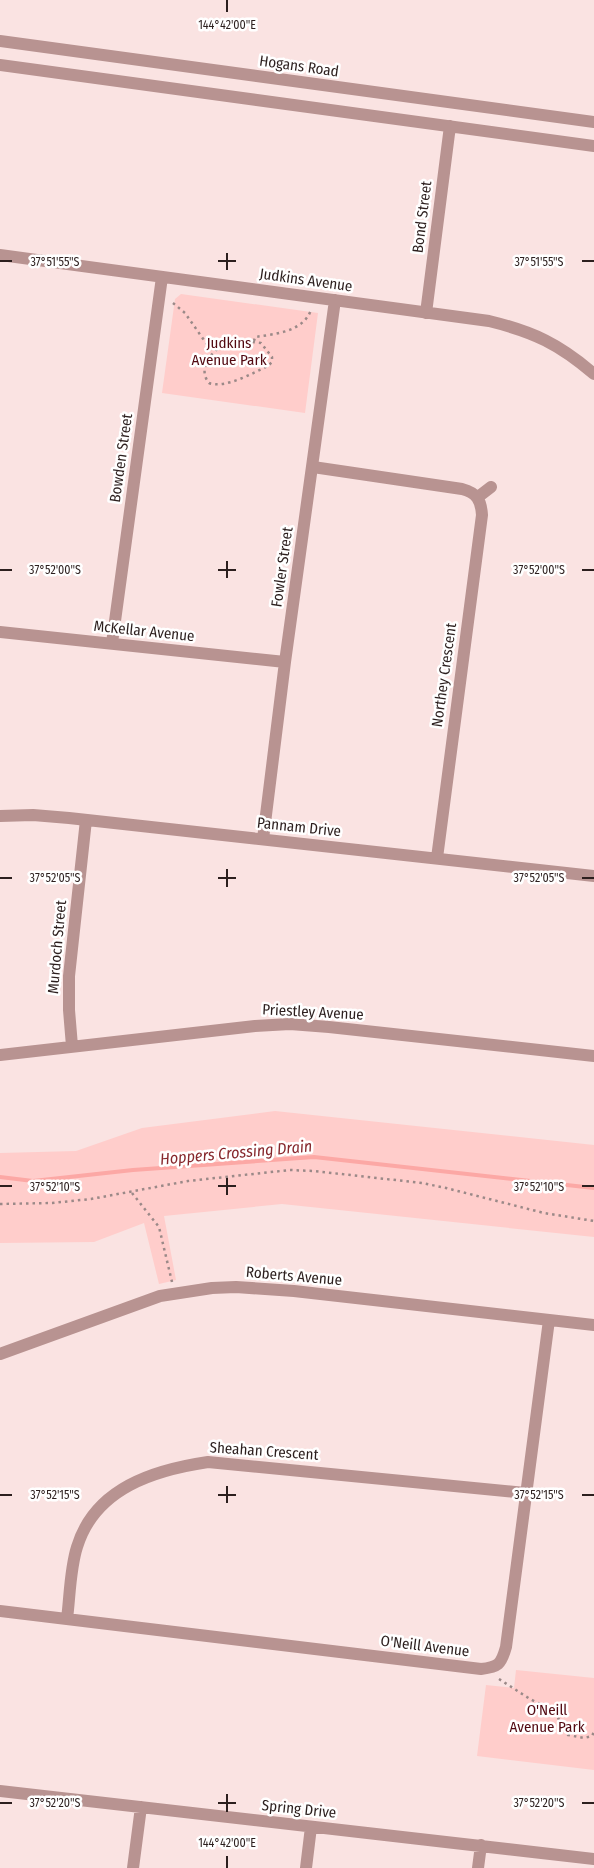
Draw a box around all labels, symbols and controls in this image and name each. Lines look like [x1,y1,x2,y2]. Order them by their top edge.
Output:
text: 144°42'00"E [198,18,256,32]
street label: Hogans Road [258,52,340,80]
street label: Bond Street [409,180,435,254]
text: 37°51'55"S [30,255,80,269]
text: 37°51'55"S [514,255,564,269]
street label: Judkins Avenue [258,265,354,295]
park label: Judkins Avenue Park [191,334,267,369]
street label: Bowden Street [106,412,136,504]
street label: Fowler Street [267,526,297,608]
text: 37°52'00"S [29,563,81,577]
text: 37°52'00"S [513,563,565,577]
street label: McKellar Avenue [93,617,195,645]
street label: Northey Crescent [428,622,460,728]
street label: Pannam Drive [256,814,342,840]
text: 37°52'05"S [30,871,80,885]
text: 37°52'05"S [514,871,564,885]
street label: Murdoch Street [44,899,70,995]
street label: Priestley Avenue [262,1000,364,1024]
water label: Hoppers Crossing Drain [159,1136,313,1169]
text: 37°52'10"S [30,1180,80,1194]
text: 37°52'10"S [514,1180,564,1194]
street label: Roberts Avenue [245,1263,343,1289]
street label: Sheahan Crescent [209,1438,319,1464]
text: 37°52'15"S [30,1488,80,1502]
text: 37°52'15"S [514,1488,564,1502]
street label: O'Neill Avenue [380,1632,470,1660]
park label: O'Neill Avenue Park [509,1701,585,1736]
text: 37°52'20"S [30,1796,81,1810]
street label: Spring Drive [261,1796,337,1822]
text: 37°52'20"S [514,1796,565,1810]
text: 144°42'00"E [198,1836,256,1850]

